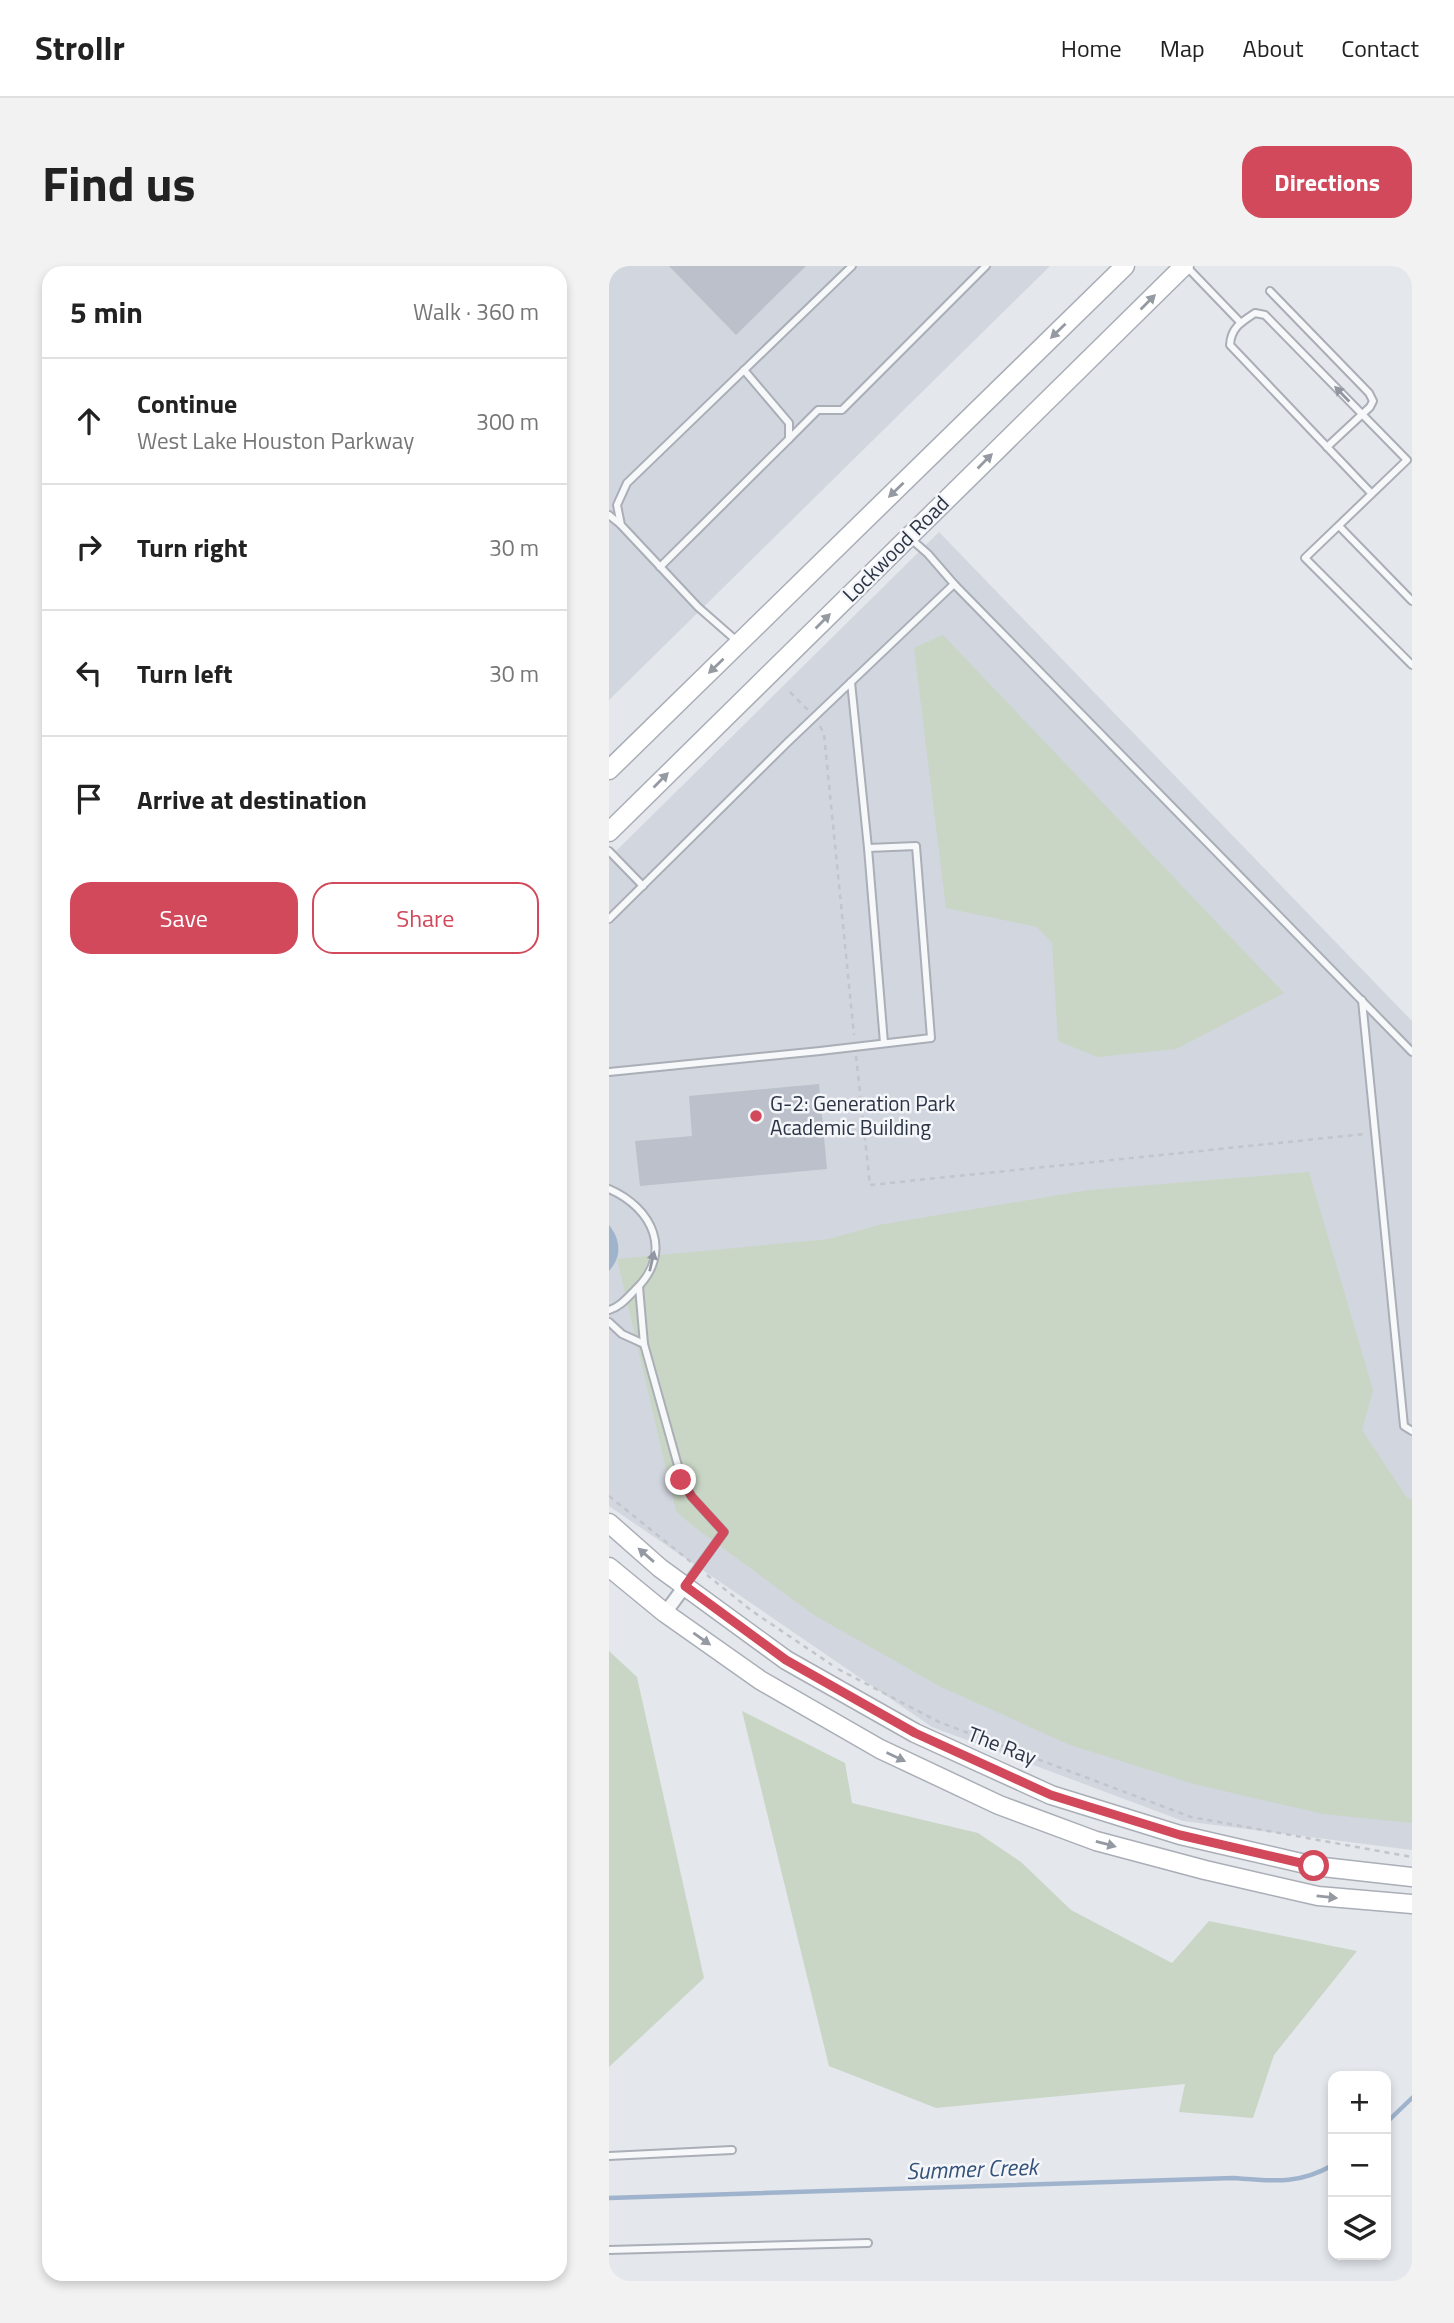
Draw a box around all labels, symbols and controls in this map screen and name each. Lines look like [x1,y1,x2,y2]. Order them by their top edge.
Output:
text: Strollr [35,23,125,73]
text: Home [1061,30,1122,66]
text: Map [1160,30,1205,66]
text: About [1243,30,1303,66]
text: Contact [1341,30,1419,66]
text: Find us [42,145,196,220]
button: Directions [1242,146,1412,218]
text: 5 min [70,289,143,335]
one-way arrow [1139,293,1156,310]
text: Walk · 360 m [413,294,539,329]
one-way arrow [1050,322,1067,339]
text: Continue [137,384,237,423]
one-way arrow [1334,385,1351,402]
icon: ahead [70,402,108,440]
text: 300 m [476,404,539,439]
text: West Lake Houston Parkway [137,423,414,458]
one-way arrow [977,453,994,470]
one-way arrow [888,481,904,498]
street label: Lockwood Road [835,488,956,609]
icon: right [70,528,108,566]
text: Turn right [137,528,248,567]
text: 30 m [489,530,539,565]
one-way arrow [814,613,831,629]
icon: left [70,654,108,692]
text: Turn left [137,654,232,693]
text: 30 m [489,656,539,691]
one-way arrow [707,658,724,675]
one-way arrow [652,773,669,789]
icon: arrive [70,780,108,818]
text: Arrive at destination [137,780,367,819]
button: Save [70,882,298,954]
button: Share [312,882,539,954]
place label: G-2: Generation Park Academic Building [770,1087,955,1143]
marker: G-2: Generation Park Academic Building [748,1108,764,1124]
one-way arrow [647,1250,658,1272]
route end [665,1464,696,1495]
one-way arrow [638,1548,655,1564]
one-way arrow [693,1632,711,1646]
street label: The Ray [963,1717,1041,1773]
one-way arrow [886,1751,906,1762]
one-way arrow [1096,1839,1117,1849]
route start [1298,1850,1329,1881]
one-way arrow [1316,1891,1338,1902]
map controls [1328,2071,1391,2260]
button: + [1328,2071,1391,2134]
button: − [1328,2134,1391,2197]
water label: Summer Creek [906,2149,1041,2188]
button: layers [1328,2197,1391,2260]

